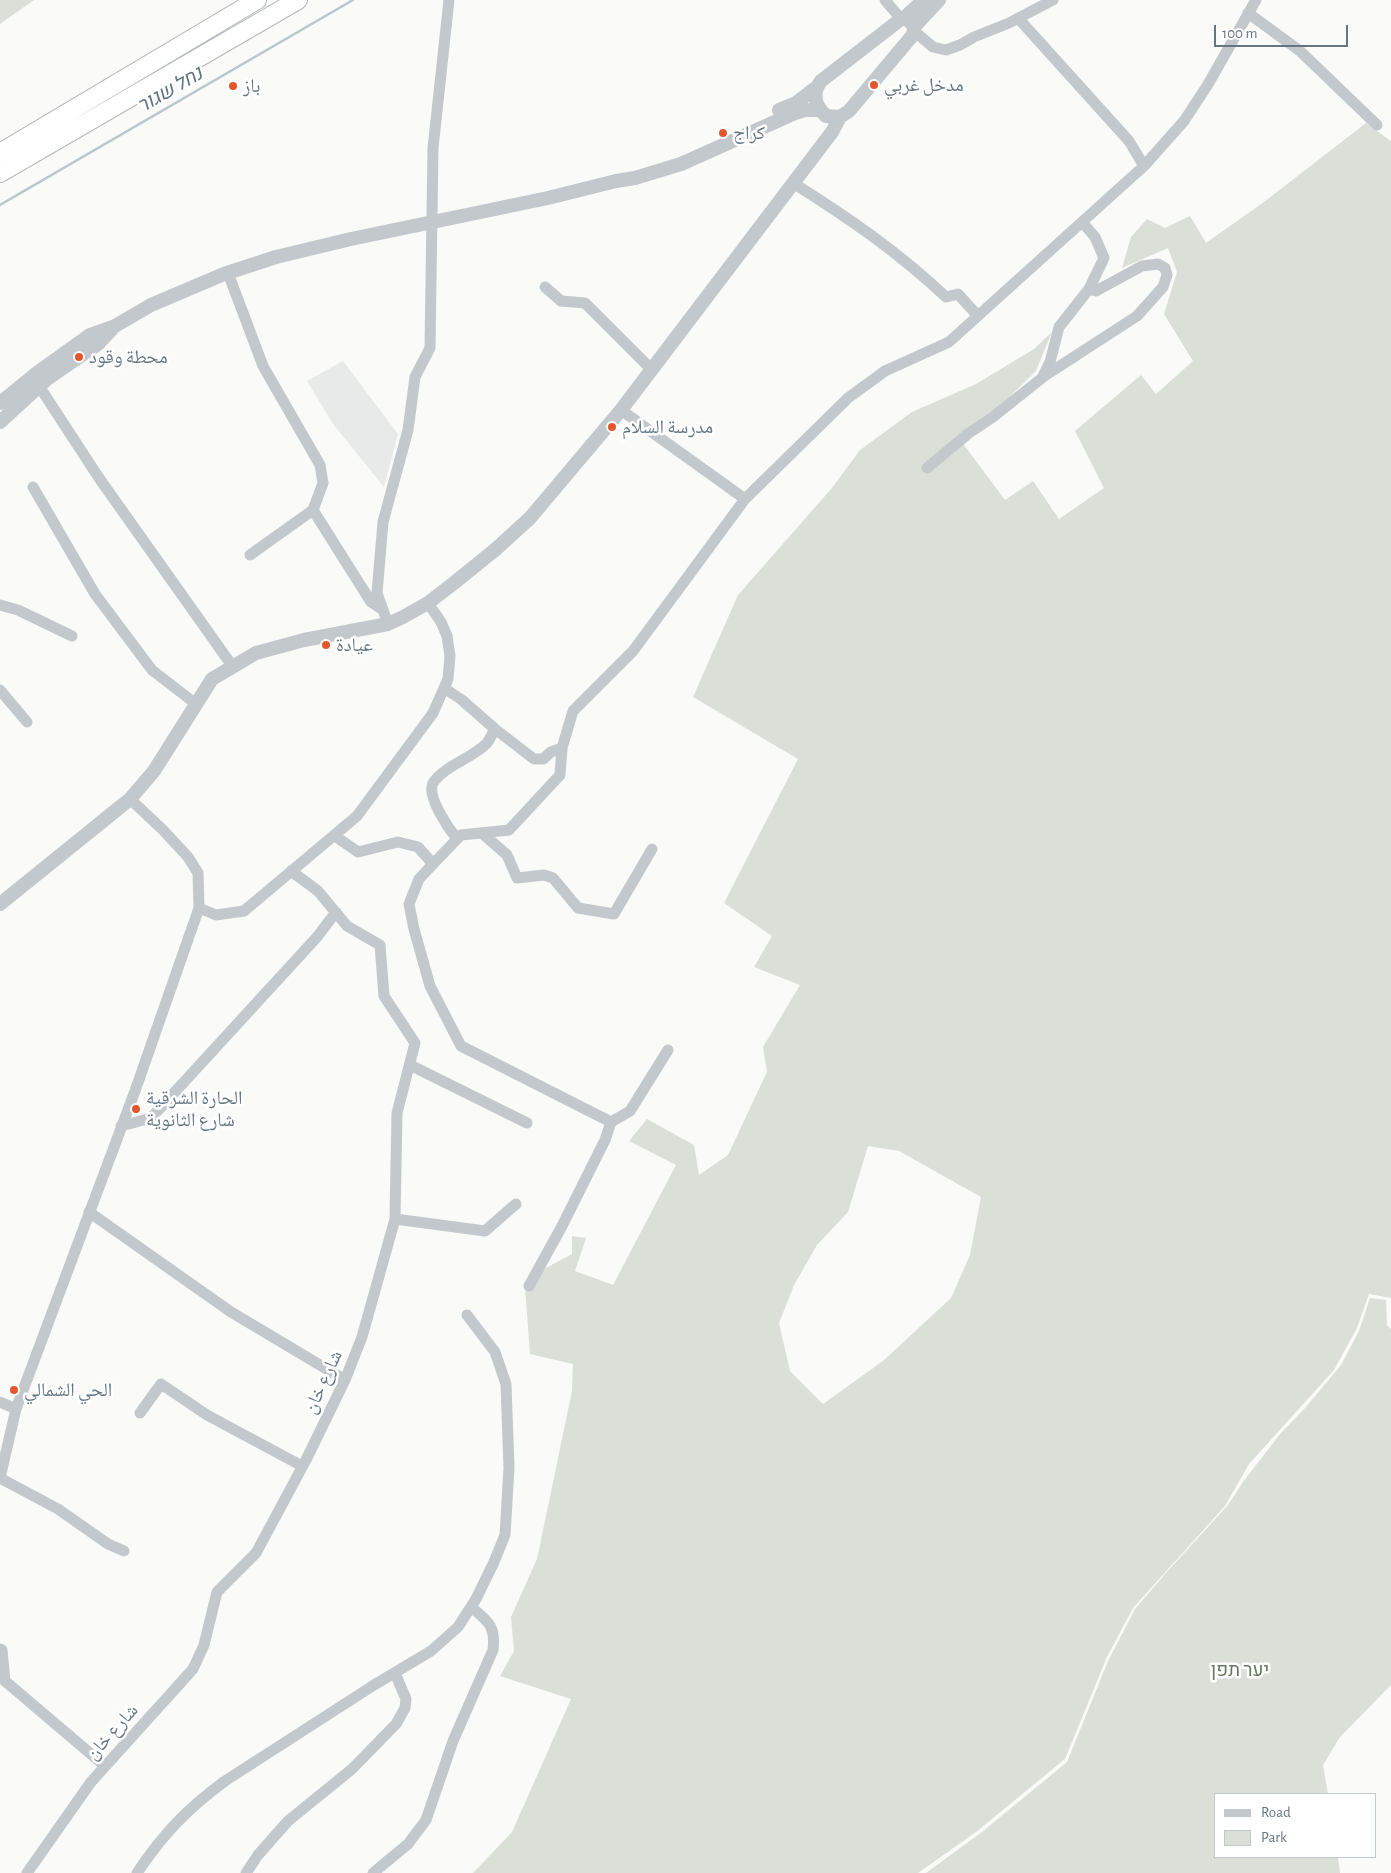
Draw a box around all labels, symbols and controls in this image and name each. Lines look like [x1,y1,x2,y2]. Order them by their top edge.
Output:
scale bar [1216,15,1350,47]
text: 100 m [1222,26,1257,41]
water label: נחל שגור [133,62,207,118]
place label: مدخل غربي [884,74,964,96]
place label: باز [243,75,260,97]
marker: مدخل غربي [868,79,880,91]
marker: باز [227,80,239,92]
place label: كراج [733,122,765,144]
marker: كراج [717,127,729,139]
place label: محطة وقود [89,346,168,368]
marker: محطة وقود [73,351,85,363]
place label: مدرسة السلام [622,416,713,438]
marker: مدرسة السلام [606,421,618,433]
place label: عيادة [336,634,373,656]
marker: عيادة [320,639,332,651]
place label: الحارة الشرقية شارع الثانوية [146,1087,242,1131]
marker: الحارة الشرقية شارع الثانوية [130,1103,142,1115]
street label: شارع خان [298,1347,348,1417]
place label: الحي الشمالي [24,1379,112,1401]
marker: الحي الشمالي [8,1384,20,1396]
park label: יער תפן [1211,1659,1269,1681]
street label: شارع خان [81,1699,143,1765]
legend [1214,1793,1376,1858]
text: Road [1261,1805,1291,1820]
text: Park [1261,1830,1287,1845]

